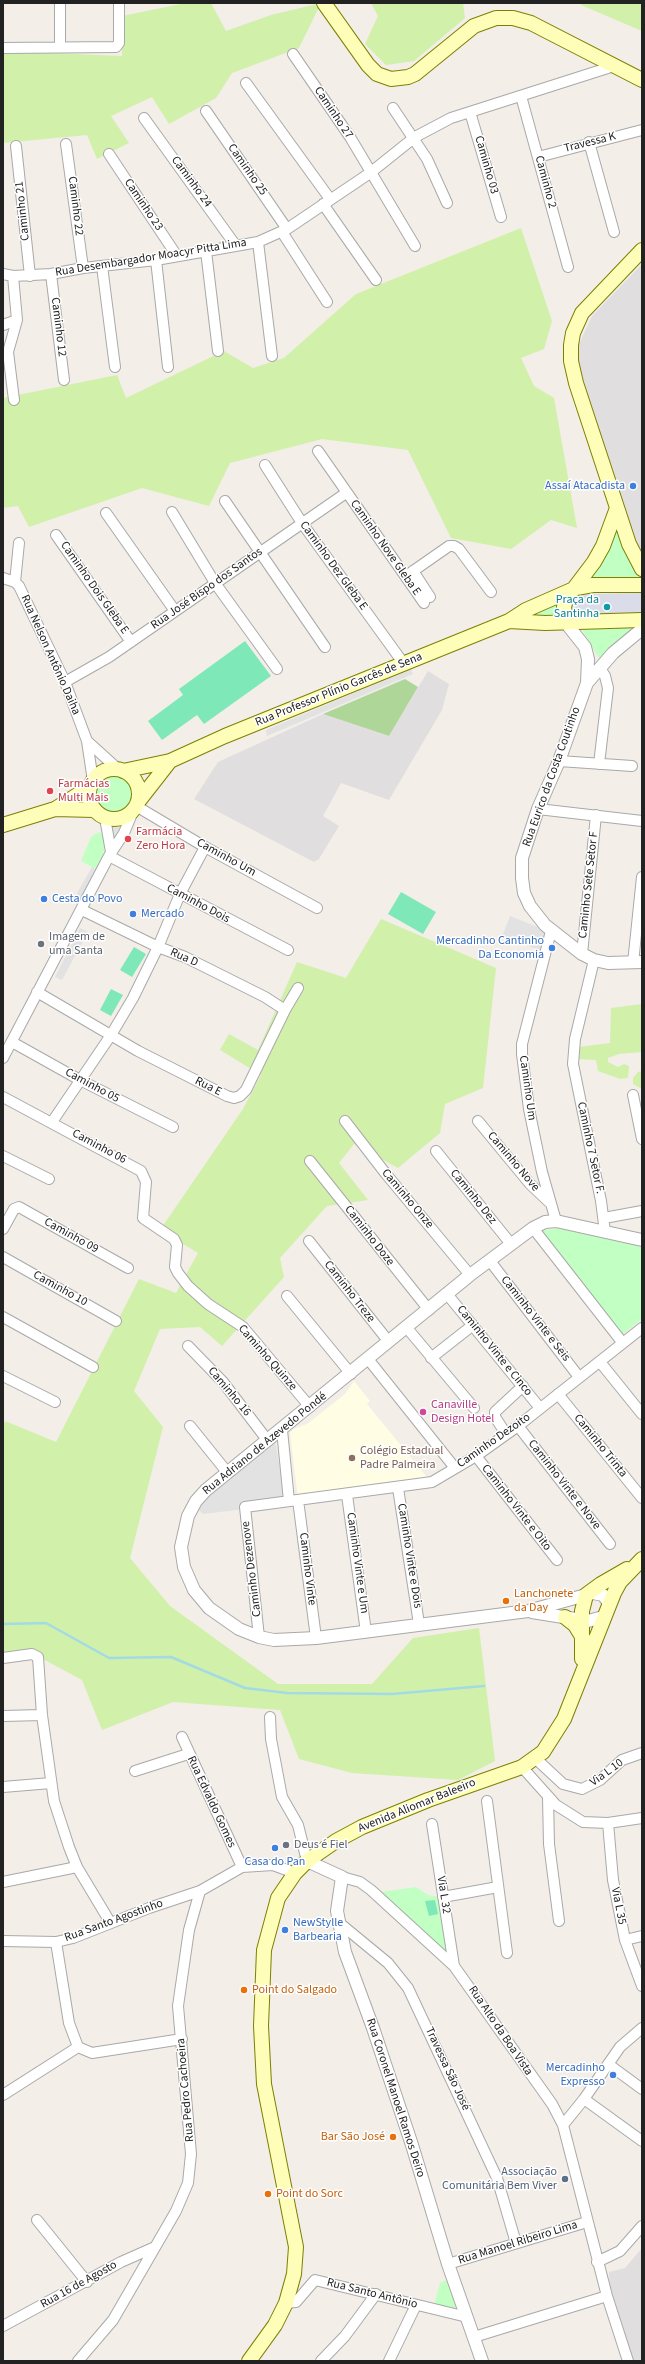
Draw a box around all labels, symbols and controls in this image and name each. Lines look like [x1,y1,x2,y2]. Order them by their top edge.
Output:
street label: Caminho 27 [310,84,356,142]
street label: Travessa K [563,130,617,156]
street label: Caminho 03 [471,134,501,196]
street label: Caminho 25 [224,141,270,199]
street label: Caminho 24 [168,154,214,210]
street label: Caminho 2 [531,154,559,210]
street label: Caminho 22 [64,175,86,237]
street label: Caminho 23 [120,176,166,234]
street label: Caminho 21 [13,181,33,241]
street label: Rua Desembargador Moacyr Pitta Lima [54,236,248,280]
street label: Caminho 12 [47,296,69,358]
place label: Assaí Atacadista [545,479,625,493]
marker: Assaí Atacadista [628,481,638,491]
street label: Caminho Nove Gleba E [347,497,423,599]
street label: Caminho Dez Gleba E [296,519,370,613]
street label: Caminho Dois Gleba E [57,539,131,637]
street label: Rua José Bispo dos Santos [148,545,266,633]
street label: Rua Nelson Antônio Daiha [17,593,83,717]
place label: Praça da Santinha [554,593,599,621]
marker: Praça da Santinha [602,602,612,612]
street label: Rua Professor Plínio Garcês de Sena [253,650,425,730]
street label: Rua Eurico da Costa Coutinho [520,705,584,849]
place label: Farmácias Multi Mais [58,777,109,805]
marker: Farmácias Multi Mais [45,786,55,796]
place label: Farmácia Zero Hora [136,825,185,853]
street label: Caminho Sete Setor F [576,831,602,939]
marker: Farmácia Zero Hora [123,834,133,844]
street label: Caminho Um [194,836,258,880]
street label: Caminho Dois [164,881,232,927]
place label: Cesta do Povo [52,892,122,906]
marker: Cesta do Povo [39,894,49,904]
place label: Mercado [141,907,184,921]
marker: Mercado [128,909,138,919]
place label: Imagem de uma Santa [49,930,105,958]
place label: Mercadinho Cantinho Da Economia [436,934,544,962]
marker: Imagem de uma Santa [36,939,46,949]
marker: Mercadinho Cantinho Da Economia [547,943,557,953]
street label: Rua D [168,945,200,971]
street label: Caminho Um [515,1055,539,1121]
street label: Caminho 05 [62,1066,122,1106]
street label: Rua E [192,1074,224,1100]
street label: Caminho 7 Setor F. [573,1101,607,1195]
street label: Caminho 06 [69,1127,129,1167]
street label: Caminho Nove [484,1129,542,1195]
street label: Caminho Onze [378,1166,436,1232]
street label: Caminho Dez [447,1167,499,1227]
street label: Caminho Doze [341,1203,397,1269]
street label: Caminho 09 [41,1215,101,1257]
street label: Caminho Treze [320,1258,378,1326]
street label: Caminho 10 [30,1268,90,1310]
street label: Caminho Vinte e Seis [497,1273,573,1365]
street label: Caminho Vinte e Cinco [453,1303,535,1399]
street label: Caminho Quinze [234,1322,300,1394]
street label: Caminho 16 [204,1364,254,1420]
street label: Rua Adriano de Azevedo Pondé [200,1390,330,1498]
place label: Canaville Design Hotel [431,1398,494,1426]
marker: Canaville Design Hotel [418,1407,428,1417]
street label: Caminho Dezoito [455,1410,533,1472]
street label: Caminho Trinta [570,1411,630,1481]
street label: Caminho Vinte e Nove [525,1437,603,1533]
place label: Colégio Estadual Padre Palmeira [360,1444,443,1472]
marker: Colégio Estadual Padre Palmeira [347,1453,357,1463]
street label: Caminho Vinte e Oito [478,1462,554,1554]
street label: Caminho Vinte e Dois [394,1503,424,1609]
street label: Caminho Vinte e Um [343,1512,371,1614]
street label: Caminho Dezenove [239,1520,265,1618]
street label: Caminho Vinte [295,1532,319,1606]
place label: Lanchonete da Day [514,1587,573,1615]
marker: Lanchonete da Day [501,1596,511,1606]
street label: Rua Edvaldo Gomes [183,1754,239,1850]
street label: Via L 10 [588,1756,626,1790]
street label: Avenida Aliomar Baleeiro [356,1776,478,1836]
place label: Deus é Fiel [294,1838,348,1852]
marker: Deus é Fiel [281,1840,291,1850]
marker: Casa do Pan [270,1843,280,1853]
place label: Casa do Pan [245,1855,305,1869]
street label: Via L 32 [433,1875,453,1915]
street label: Via L 35 [607,1886,629,1926]
street label: Rua Santo Agostinho [63,1896,165,1946]
place label: NewStylle Barbearia [293,1916,343,1944]
marker: NewStylle Barbearia [280,1925,290,1935]
place label: Point do Salgado [252,1983,337,1997]
street label: Rua Alto da Boa Vista [465,1983,535,2079]
marker: Point do Salgado [239,1985,249,1995]
street label: Rua Coronel Manoel Ramos Deiro [362,2017,428,2179]
street label: Travessa São José [421,2025,473,2113]
street label: Rua Pedro Cachoeira [174,2038,198,2142]
place label: Mercadinho Expresso [546,2061,605,2089]
marker: Mercadinho Expresso [608,2070,618,2080]
place label: Bar São José [321,2130,385,2144]
marker: Bar São José [388,2132,398,2142]
place label: Associação Comunitária Bem Viver [442,2165,557,2193]
marker: Associação Comunitária Bem Viver [560,2174,570,2184]
place label: Point do Sorc [276,2187,343,2201]
marker: Point do Sorc [263,2189,273,2199]
street label: Rua Manoel Ribeiro Lima [457,2218,579,2268]
street label: Rua 16 de Agosto [38,2258,120,2312]
street label: Rua Santo Antônio [325,2276,419,2312]

